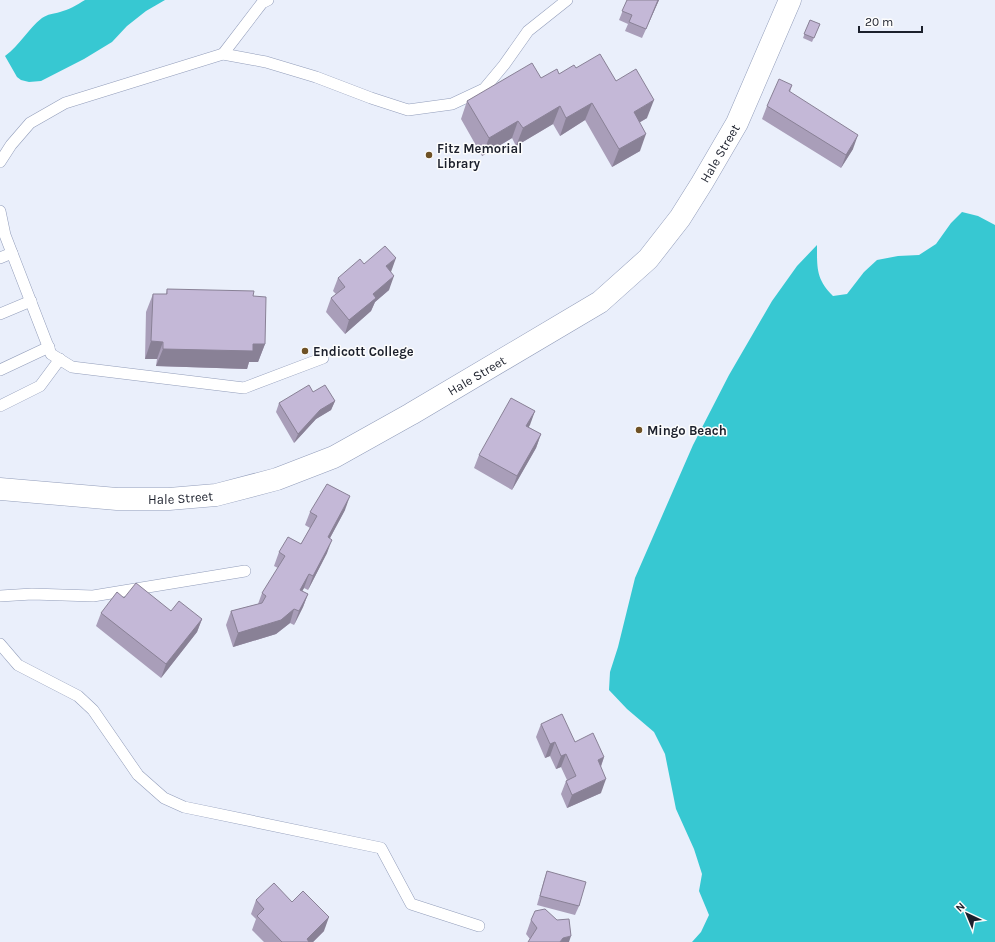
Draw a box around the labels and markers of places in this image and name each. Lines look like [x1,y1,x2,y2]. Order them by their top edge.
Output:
place label: Fitz Memorial Library [437,141,522,171]
marker: Fitz Memorial Library [424,150,434,160]
place label: Endicott College [313,344,414,359]
marker: Endicott College [300,346,310,356]
place label: Mingo Beach [647,423,727,438]
marker: Mingo Beach [634,425,644,435]

